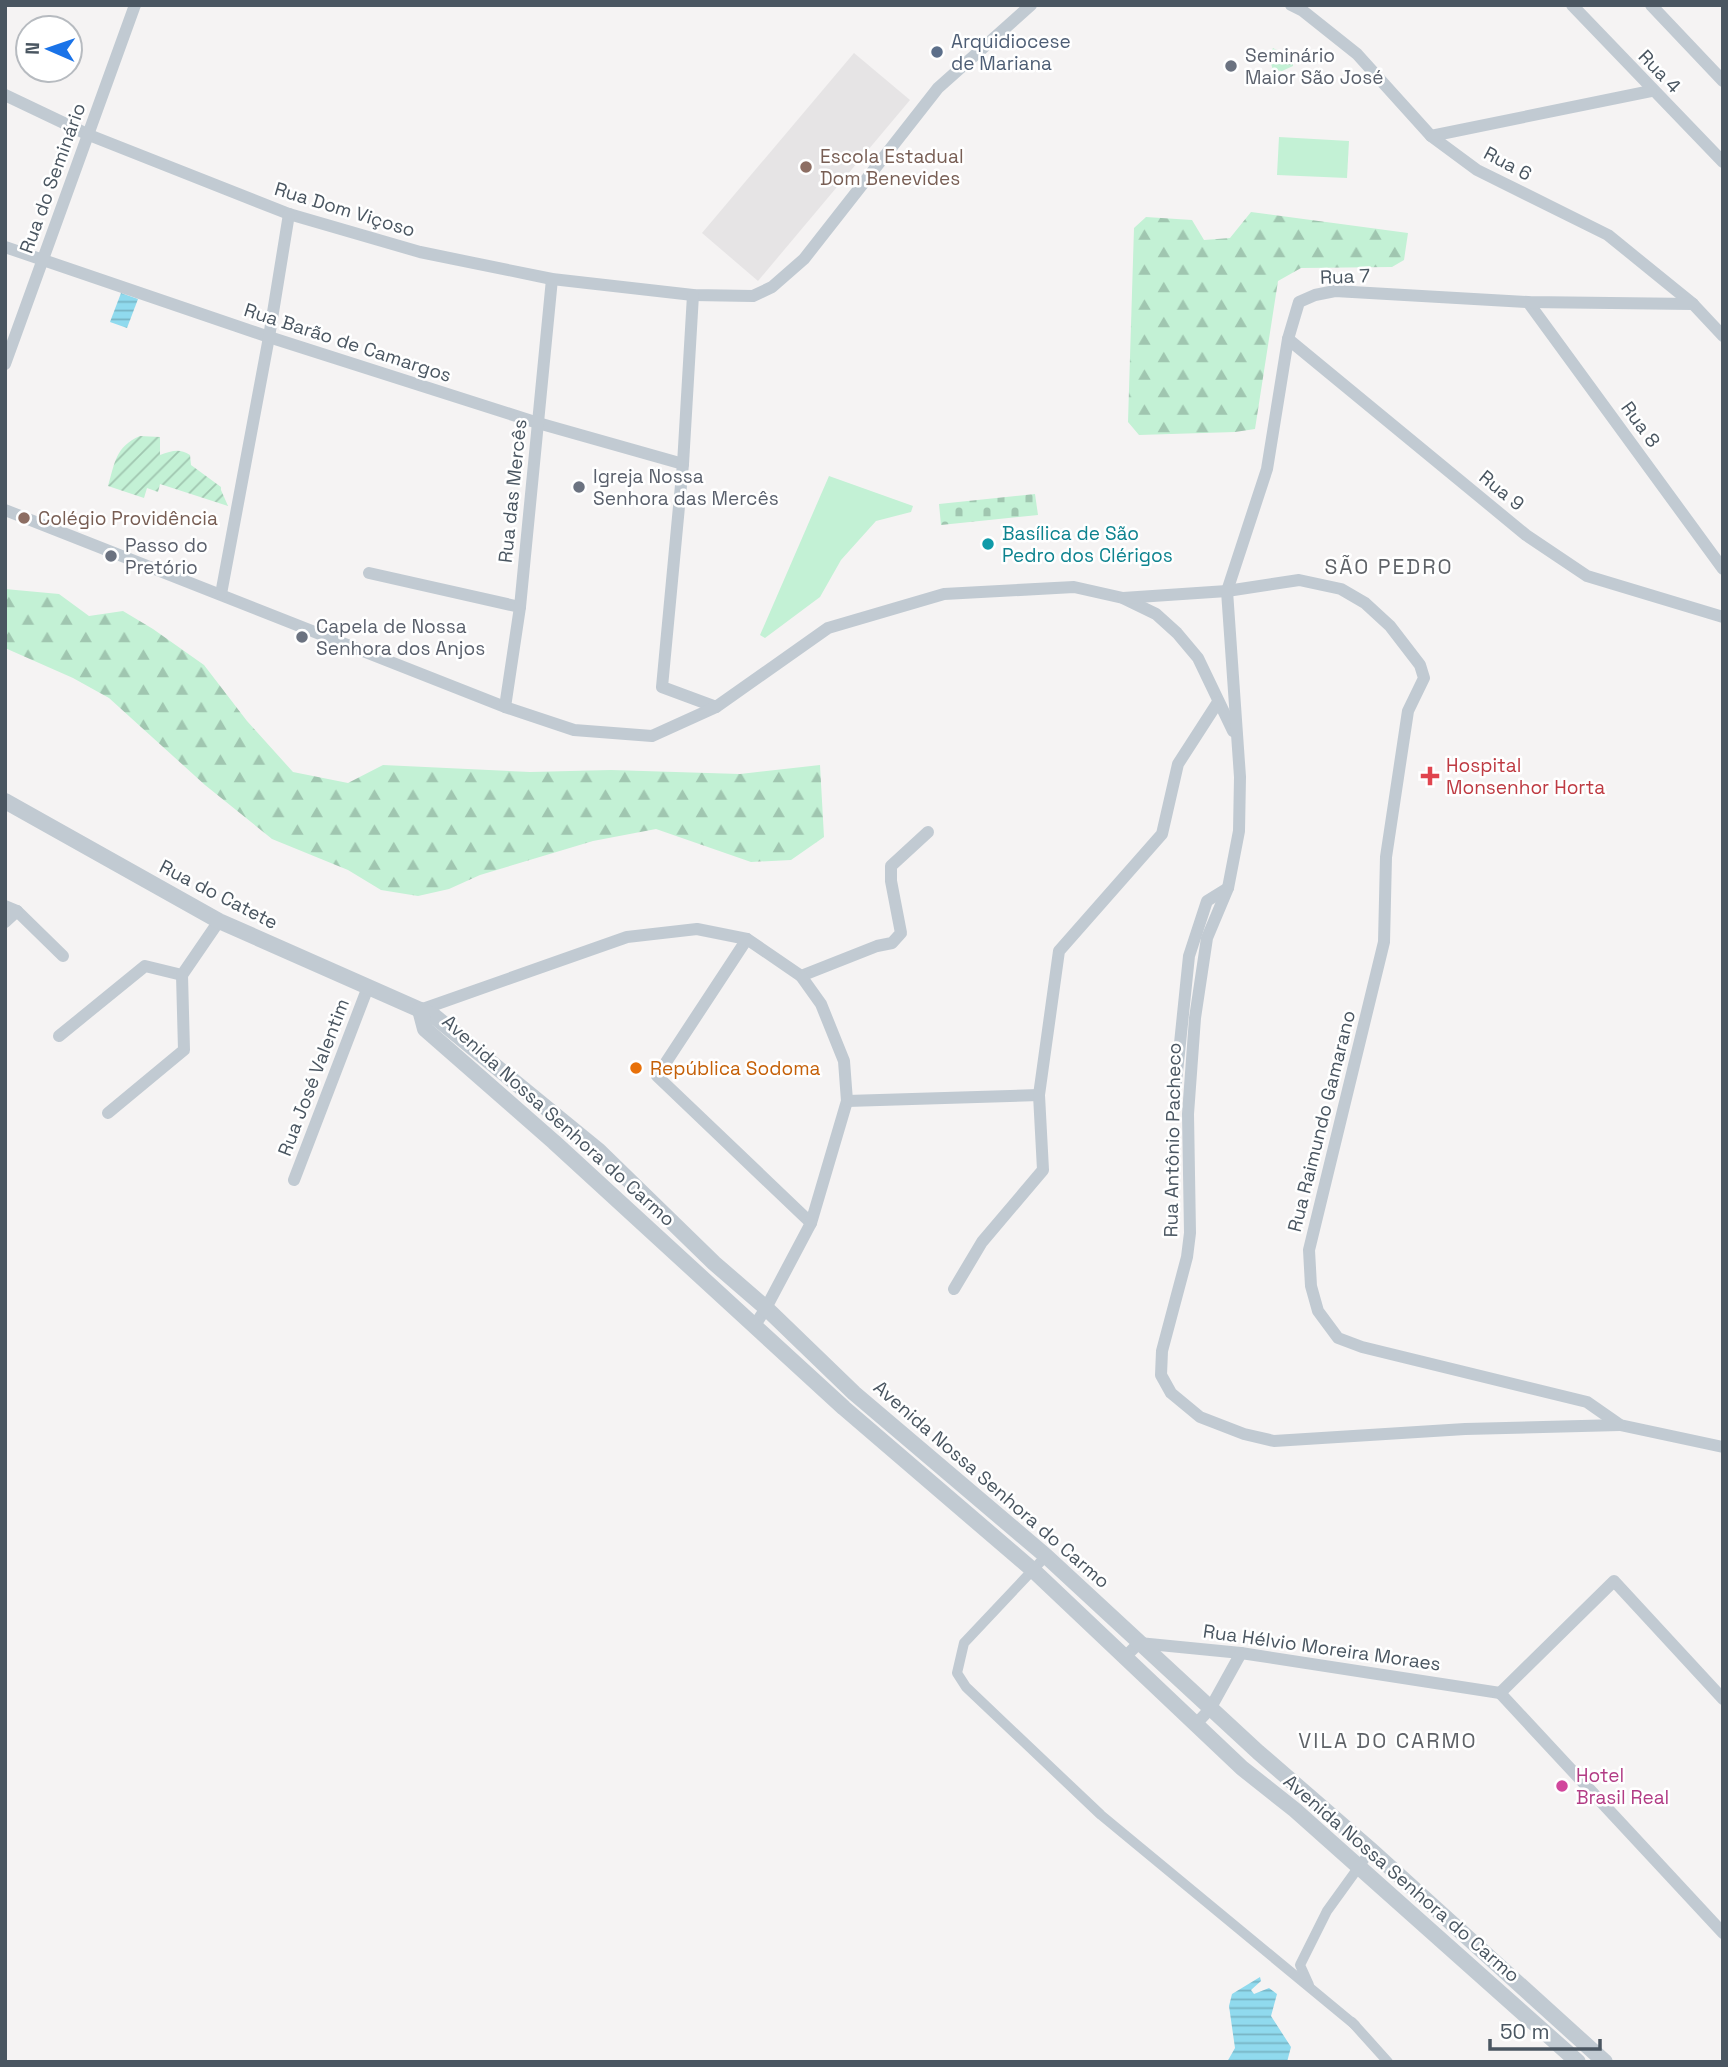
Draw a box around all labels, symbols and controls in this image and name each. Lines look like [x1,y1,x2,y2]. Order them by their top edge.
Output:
north arrow [14,14,84,84]
place label: Arquidiocese de Mariana [951,29,1071,76]
text: N [20,42,45,55]
place label: Seminário Maior São José [1245,43,1384,90]
marker: Arquidiocese de Mariana [929,44,945,60]
street label: Rua 4 [1633,44,1687,99]
marker: Seminário Maior São José [1223,58,1239,74]
street label: Rua do Seminário [14,100,91,257]
street label: Rua 6 [1479,140,1536,186]
place label: Escola Estadual Dom Benevides [820,144,964,191]
marker: Escola Estadual Dom Benevides [798,159,814,175]
street label: Rua Dom Viçoso [271,176,418,243]
street label: Rua 7 [1320,263,1371,290]
street label: Rua Barão de Camargos [241,297,455,388]
street label: Rua 8 [1615,396,1666,452]
street label: Rua das Mercês [493,418,532,564]
place label: Igreja Nossa Senhora das Mercês [593,464,779,511]
street label: Rua 9 [1474,465,1529,516]
marker: Igreja Nossa Senhora das Mercês [571,479,587,495]
place label: Colégio Providência [38,506,218,531]
marker: Colégio Providência [16,510,32,526]
place label: Basílica de São Pedro dos Clérigos [1002,521,1173,568]
place label: Passo do Pretório [125,533,208,580]
marker: Basílica de São Pedro dos Clérigos [980,536,996,552]
marker: Passo do Pretório [103,548,119,564]
district label: SÃO PEDRO [1325,553,1453,580]
place label: Capela de Nossa Senhora dos Anjos [316,614,485,661]
marker: Capela de Nossa Senhora dos Anjos [294,629,310,645]
place label: Hospital Monsenhor Horta [1446,753,1605,800]
marker: Hospital Monsenhor Horta [1420,766,1440,786]
street label: Rua do Catete [155,854,282,935]
street label: Rua José Valentim [272,995,355,1160]
street label: Rua Raimundo Gamarano [1282,1008,1361,1234]
street label: Avenida Nossa Senhora do Carmo [437,1009,680,1232]
street label: Rua Antônio Pacheco [1158,1042,1187,1238]
place label: República Sodoma [650,1056,821,1081]
marker: República Sodoma [628,1060,644,1076]
street label: Avenida Nossa Senhora do Carmo [868,1375,1115,1594]
street label: Rua Hélvio Moreira Moraes [1201,1618,1442,1677]
district label: VILA DO CARMO [1298,1727,1478,1754]
place label: Hotel Brasil Real [1576,1763,1669,1810]
street label: Avenida Nossa Senhora do Carmo [1278,1769,1525,1988]
marker: Hotel Brasil Real [1554,1778,1570,1794]
scale bar [1490,2008,1600,2052]
text: 50 m [1500,2018,1550,2045]

